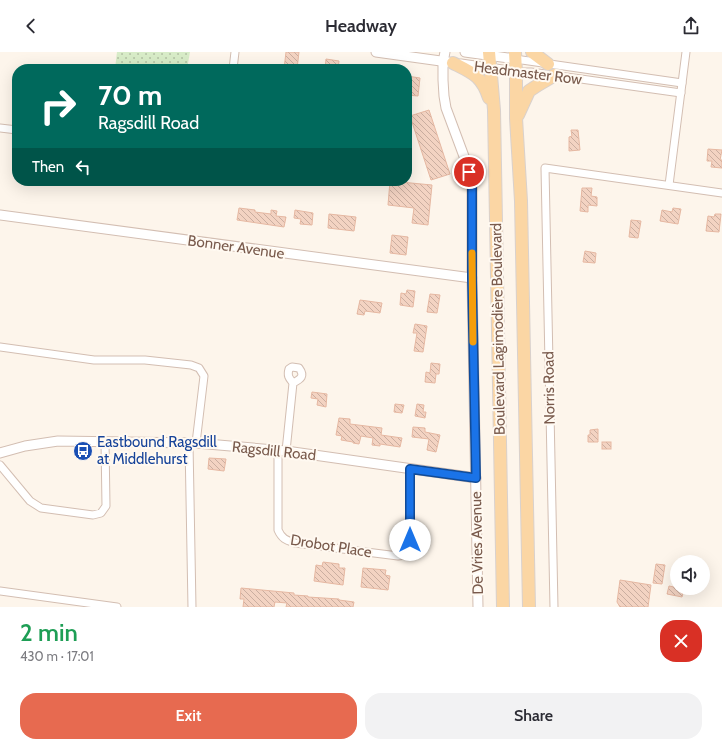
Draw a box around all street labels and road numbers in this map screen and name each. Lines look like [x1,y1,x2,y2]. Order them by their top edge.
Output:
street label: Headmaster Row [473,57,583,89]
street label: Boulevard Lagimodière Boulevard [487,223,509,435]
street label: Bonner Avenue [187,231,286,263]
street label: Norris Road [539,351,559,425]
street label: Ragsdill Road [231,438,317,464]
street label: De Vries Avenue [467,491,487,595]
street label: Drobot Place [289,531,373,561]

